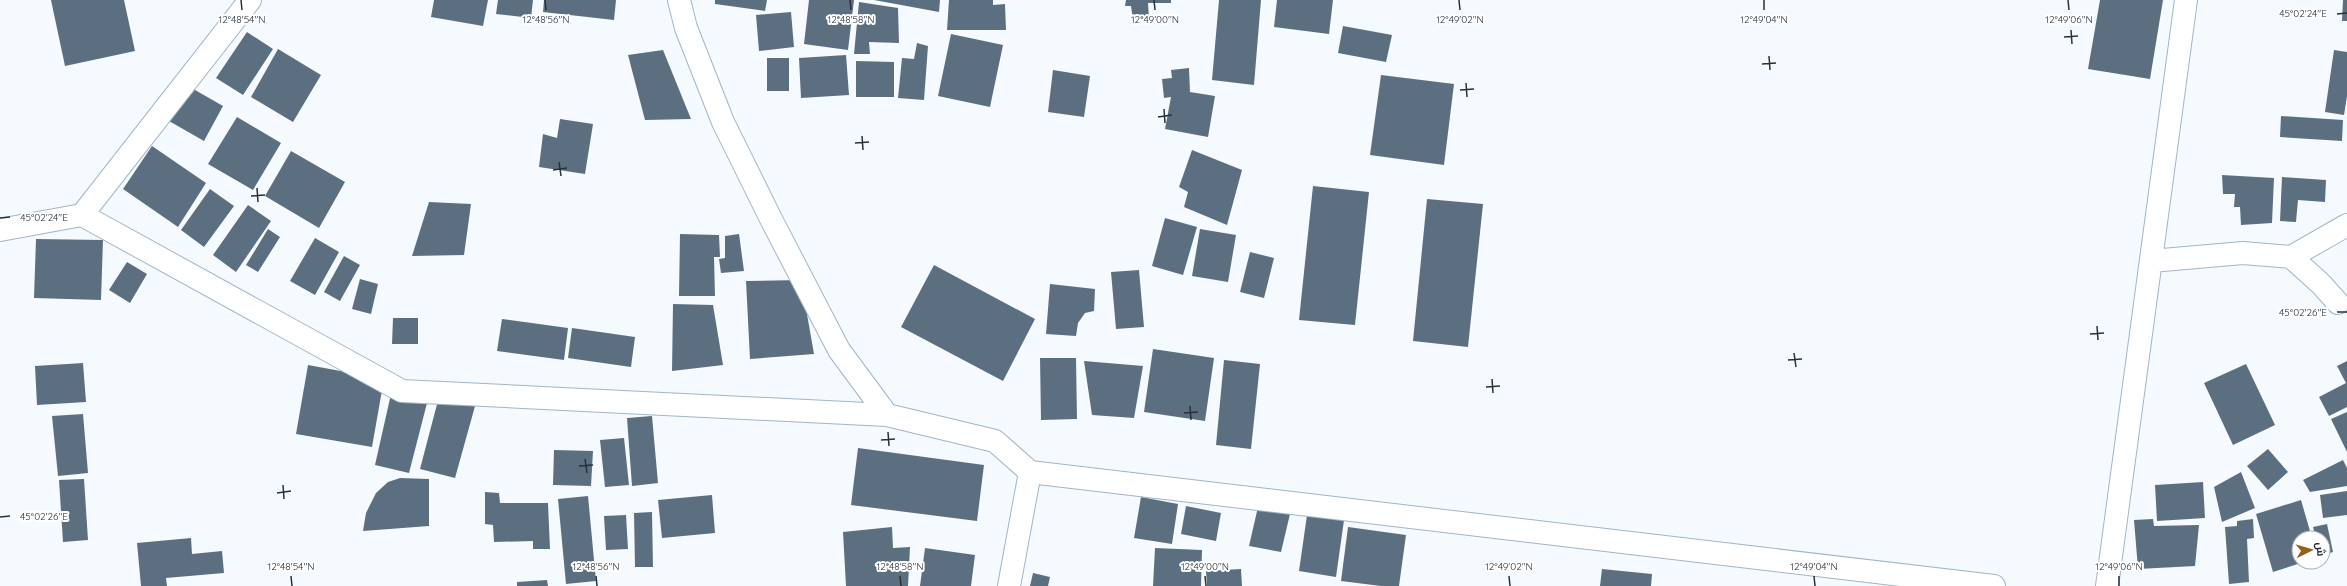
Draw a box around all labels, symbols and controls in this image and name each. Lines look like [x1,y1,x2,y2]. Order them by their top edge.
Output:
text: 45°02'24"E [2279,7,2327,20]
text: 12°48'54"N [219,13,266,26]
text: 12°48'56"N [522,13,570,26]
text: 12°48'58"N [827,13,875,26]
text: 12°49'00"N [1131,13,1179,26]
text: 12°49'02"N [1436,13,1484,26]
text: 12°49'04"N [1740,13,1788,26]
text: 12°49'06"N [2045,13,2093,26]
text: 45°02'24"E [20,211,68,224]
text: 45°02'26"E [2279,306,2327,319]
text: 45°02'26"E [20,510,68,523]
north arrow [2291,530,2331,570]
text: ش [2313,541,2329,557]
text: 12°48'54"N [268,560,315,573]
text: 12°48'56"N [572,560,620,573]
text: 12°48'58"N [876,560,924,573]
text: 12°49'00"N [1181,560,1229,573]
text: 12°49'02"N [1485,560,1533,573]
text: 12°49'04"N [1790,560,1838,573]
text: 12°49'06"N [2095,560,2143,573]

